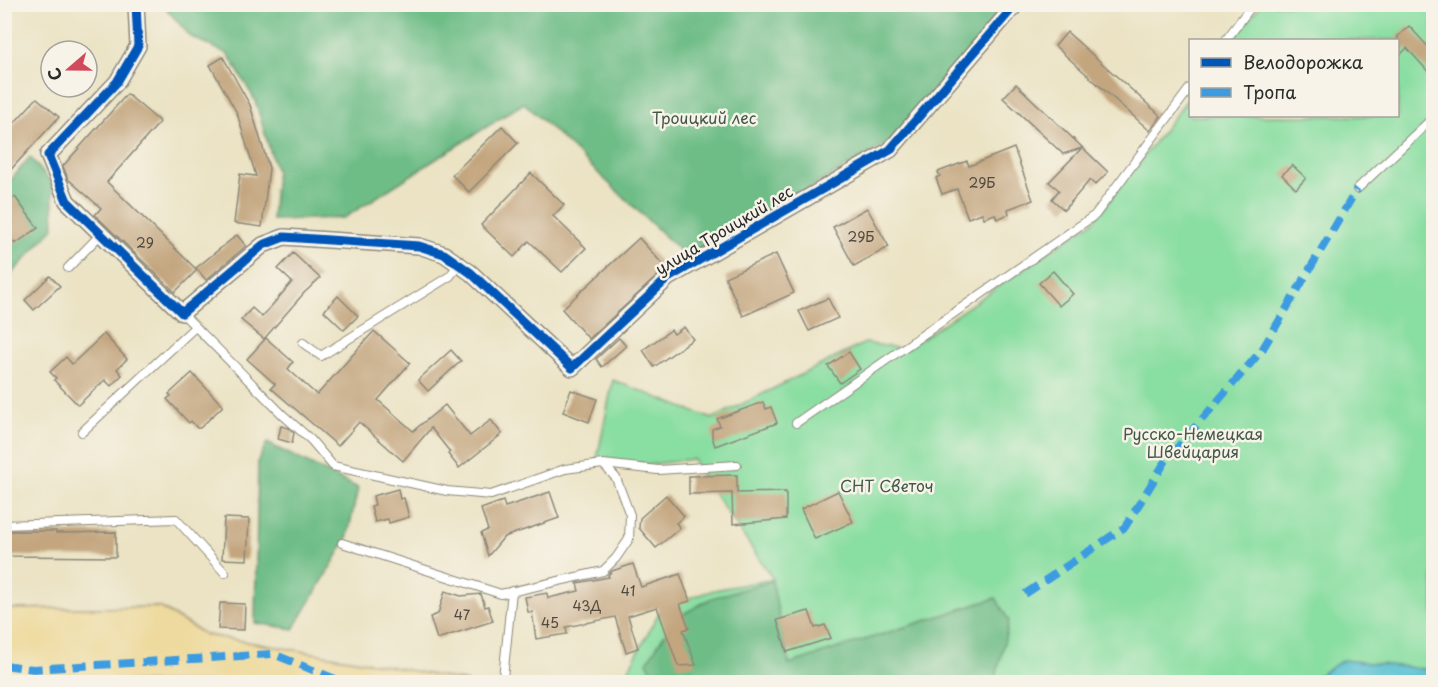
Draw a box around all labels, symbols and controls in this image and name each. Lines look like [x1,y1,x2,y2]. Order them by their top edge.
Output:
north arrow [39,39,99,99]
legend [1189,39,1399,117]
text: Велодорожка [1243,48,1364,75]
text: С [41,65,67,84]
text: Тропа [1243,78,1296,105]
park label: Троицкий лес [652,105,756,129]
house number: 29Б [969,172,995,193]
street label: улица Троицкий лес [650,178,797,280]
house number: 29Б [848,226,874,247]
house number: 29 [136,232,154,253]
park label: Русско-Немецкая Швейцария [1123,421,1263,463]
park label: СНТ Светоч [840,473,934,497]
house number: 41 [621,580,635,601]
house number: 43Д [572,595,602,616]
house number: 47 [454,604,471,625]
house number: 45 [541,612,559,633]

